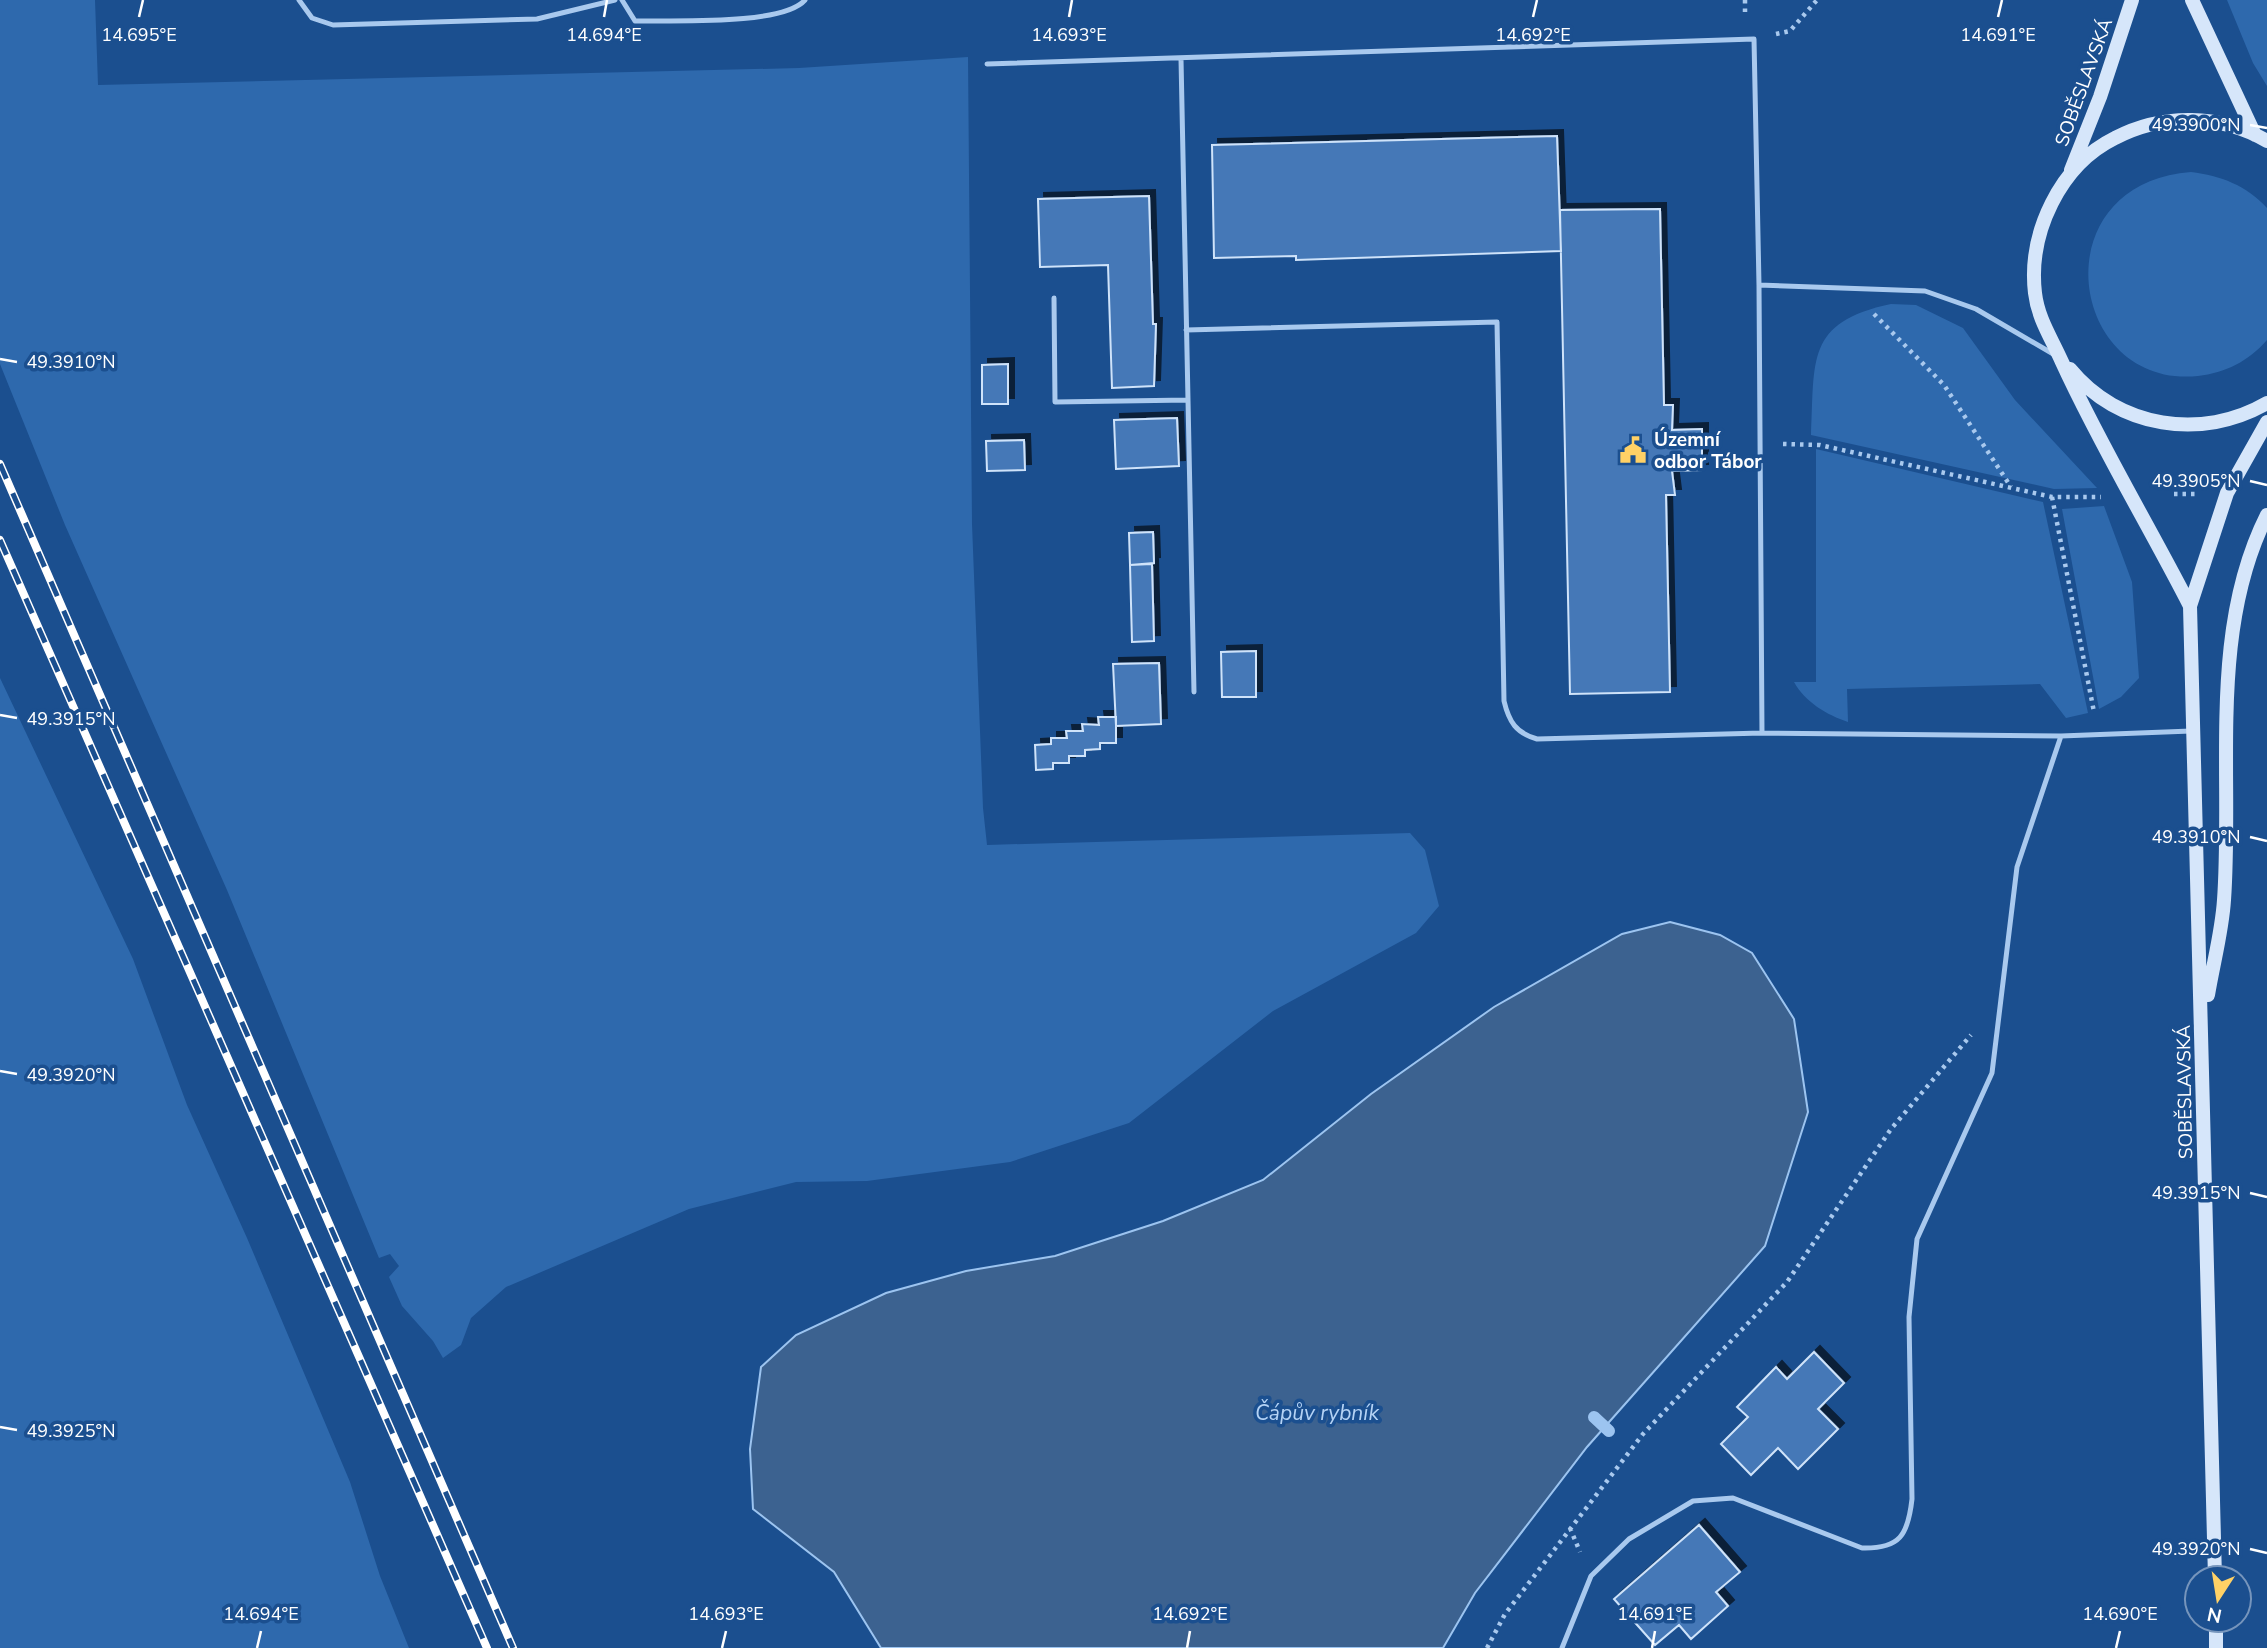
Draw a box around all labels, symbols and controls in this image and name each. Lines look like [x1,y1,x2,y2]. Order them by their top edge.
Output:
street label: SOBĚSLAVSKÁ [2049,15,2119,150]
text: 14.695°E [101,23,177,47]
text: 14.694°E [566,23,642,47]
text: 14.693°E [1031,23,1107,47]
text: 14.692°E [1495,23,1571,47]
text: 14.691°E [1960,23,2036,47]
text: 49.3900°N [2152,113,2240,137]
text: 49.3910°N [27,350,115,374]
place label: Územní odbor Tábor [1654,427,1762,475]
public building icon: Územní odbor Tábor [1618,435,1648,465]
text: 49.3905°N [2152,469,2240,493]
text: 49.3915°N [27,707,115,731]
text: 49.3910°N [2152,825,2240,849]
street label: SOBĚSLAVSKÁ [2171,1025,2199,1159]
text: 49.3920°N [27,1063,115,1087]
text: 49.3915°N [2152,1181,2240,1205]
water label: Čápův rybník [1255,1399,1379,1427]
text: 49.3925°N [27,1419,115,1443]
text: 49.3920°N [2152,1537,2240,1561]
north arrow [2183,1564,2253,1634]
text: N [2205,1600,2224,1629]
text: 14.694°E [223,1602,299,1626]
text: 14.693°E [688,1602,764,1626]
text: 14.692°E [1152,1602,1228,1626]
text: 14.691°E [1617,1602,1693,1626]
text: 14.690°E [2082,1602,2158,1626]

